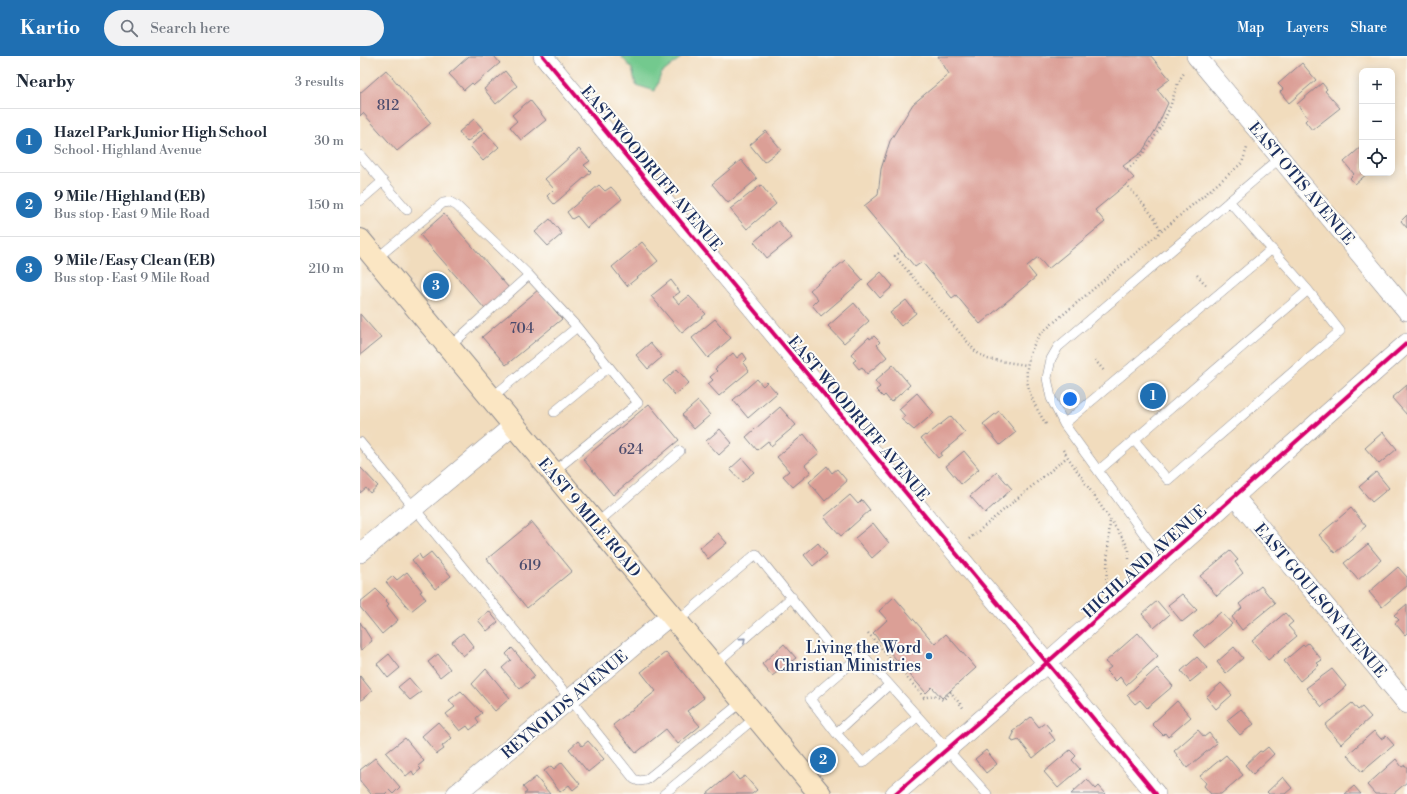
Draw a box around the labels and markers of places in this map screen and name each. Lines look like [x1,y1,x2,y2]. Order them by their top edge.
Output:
pin: 3 [423,271,449,301]
pin: 1 [1140,381,1166,411]
place label: Living the Word Christian Ministries [774,638,921,676]
marker: Living the Word Christian Ministries [924,651,934,661]
pin: 2 [810,745,836,775]

